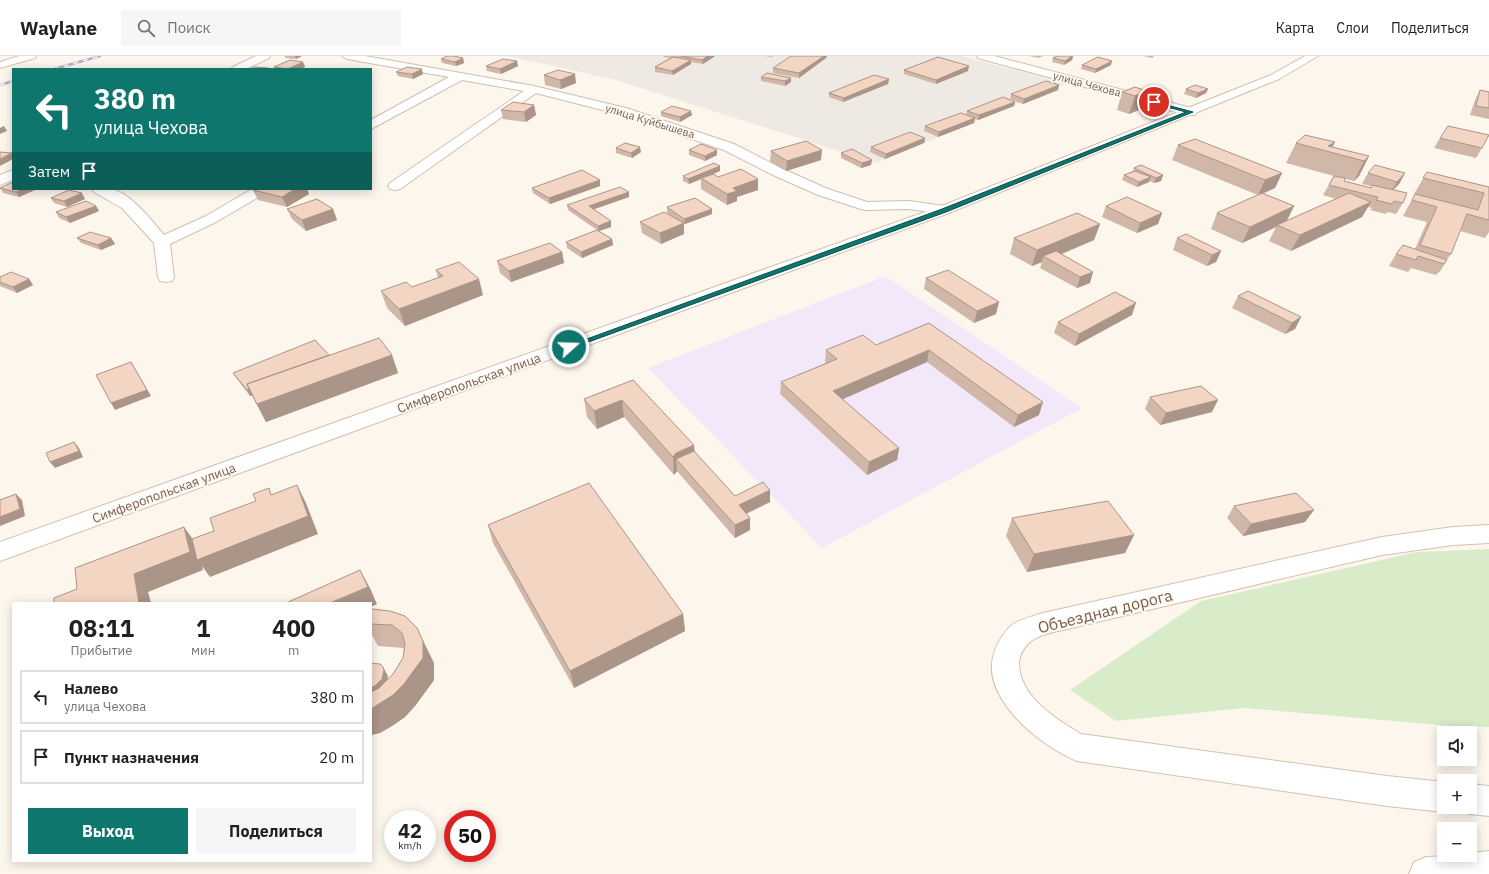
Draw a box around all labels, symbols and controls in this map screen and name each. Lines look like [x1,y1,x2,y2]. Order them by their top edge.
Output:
search box [121,10,401,46]
text: Waylane [20,16,97,40]
icon: search [135,17,157,39]
text: Поиск [167,18,211,37]
text: Карта [1276,19,1314,37]
text: Слои [1336,19,1369,37]
text: Поделиться [1391,19,1469,37]
street label: улица Чехова [1052,68,1123,100]
text: 380 m [94,80,176,117]
icon: left [28,84,80,136]
pin [1137,85,1171,119]
icon: arrive [1143,91,1165,113]
street label: улица Куйбышева [603,101,697,141]
text: улица Чехова [94,116,208,139]
icon: arrive [78,160,100,182]
text: Затем [28,162,70,181]
position arrow [548,326,590,368]
street label: Симферопольская улица [395,349,543,417]
street label: Симферопольская улица [90,459,238,527]
street label: Объездная дорога [1036,584,1175,637]
text: 08:11 [69,612,134,644]
text: 1 [196,612,210,644]
text: 400 [272,612,315,644]
text: Прибытие [71,642,132,659]
text: мин [191,642,215,659]
text: m [288,642,299,659]
text: Налево [64,679,118,698]
icon: left [30,686,52,708]
text: 380 m [310,688,354,707]
text: улица Чехова [64,698,146,715]
map controls [1437,726,1477,862]
button: sound [1437,726,1477,766]
icon: arrive [30,746,52,768]
text: Пункт назначения [64,748,199,767]
text: 20 m [319,748,354,767]
button: + [1437,774,1477,814]
button: Выход [28,808,188,854]
button: Поделиться [196,808,356,854]
speed limit sign: 50 [444,810,496,862]
text: 42 [398,817,422,844]
button: − [1437,822,1477,862]
text: km/h [398,839,422,852]

